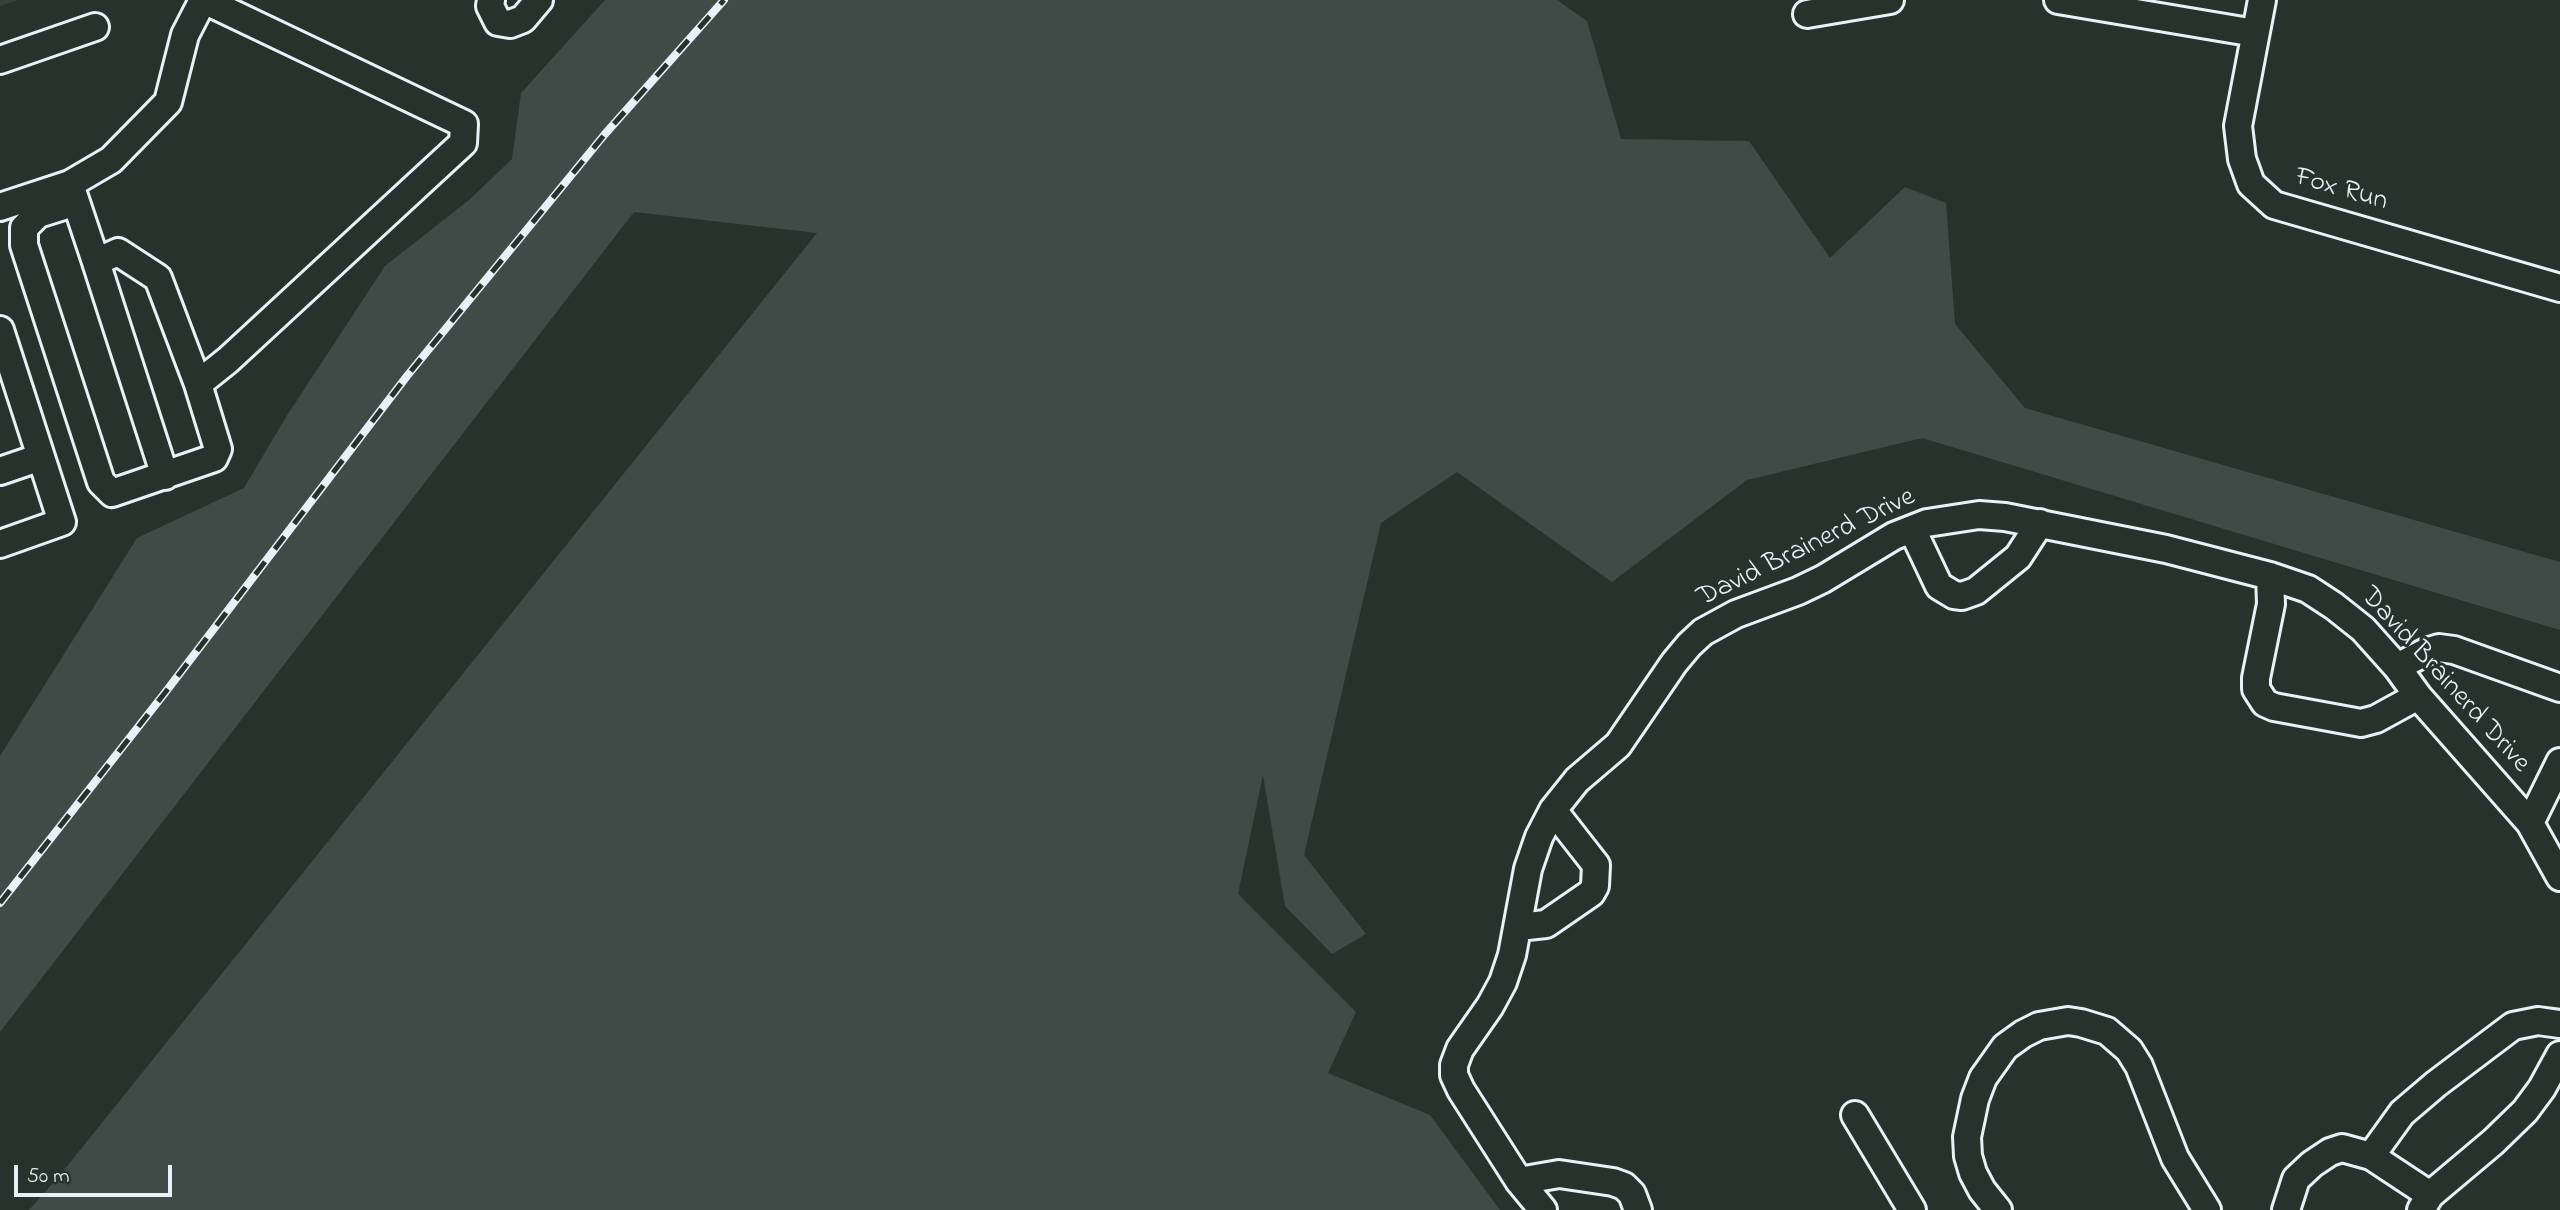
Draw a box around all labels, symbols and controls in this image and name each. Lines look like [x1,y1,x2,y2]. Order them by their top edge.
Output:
street label: Fox Run [2291,162,2391,220]
street label: David Brainerd Drive [1693,482,1921,616]
street label: David Brainerd Drive [2352,581,2536,781]
scale bar [18,1150,175,1194]
text: 50 m [27,1162,70,1192]

